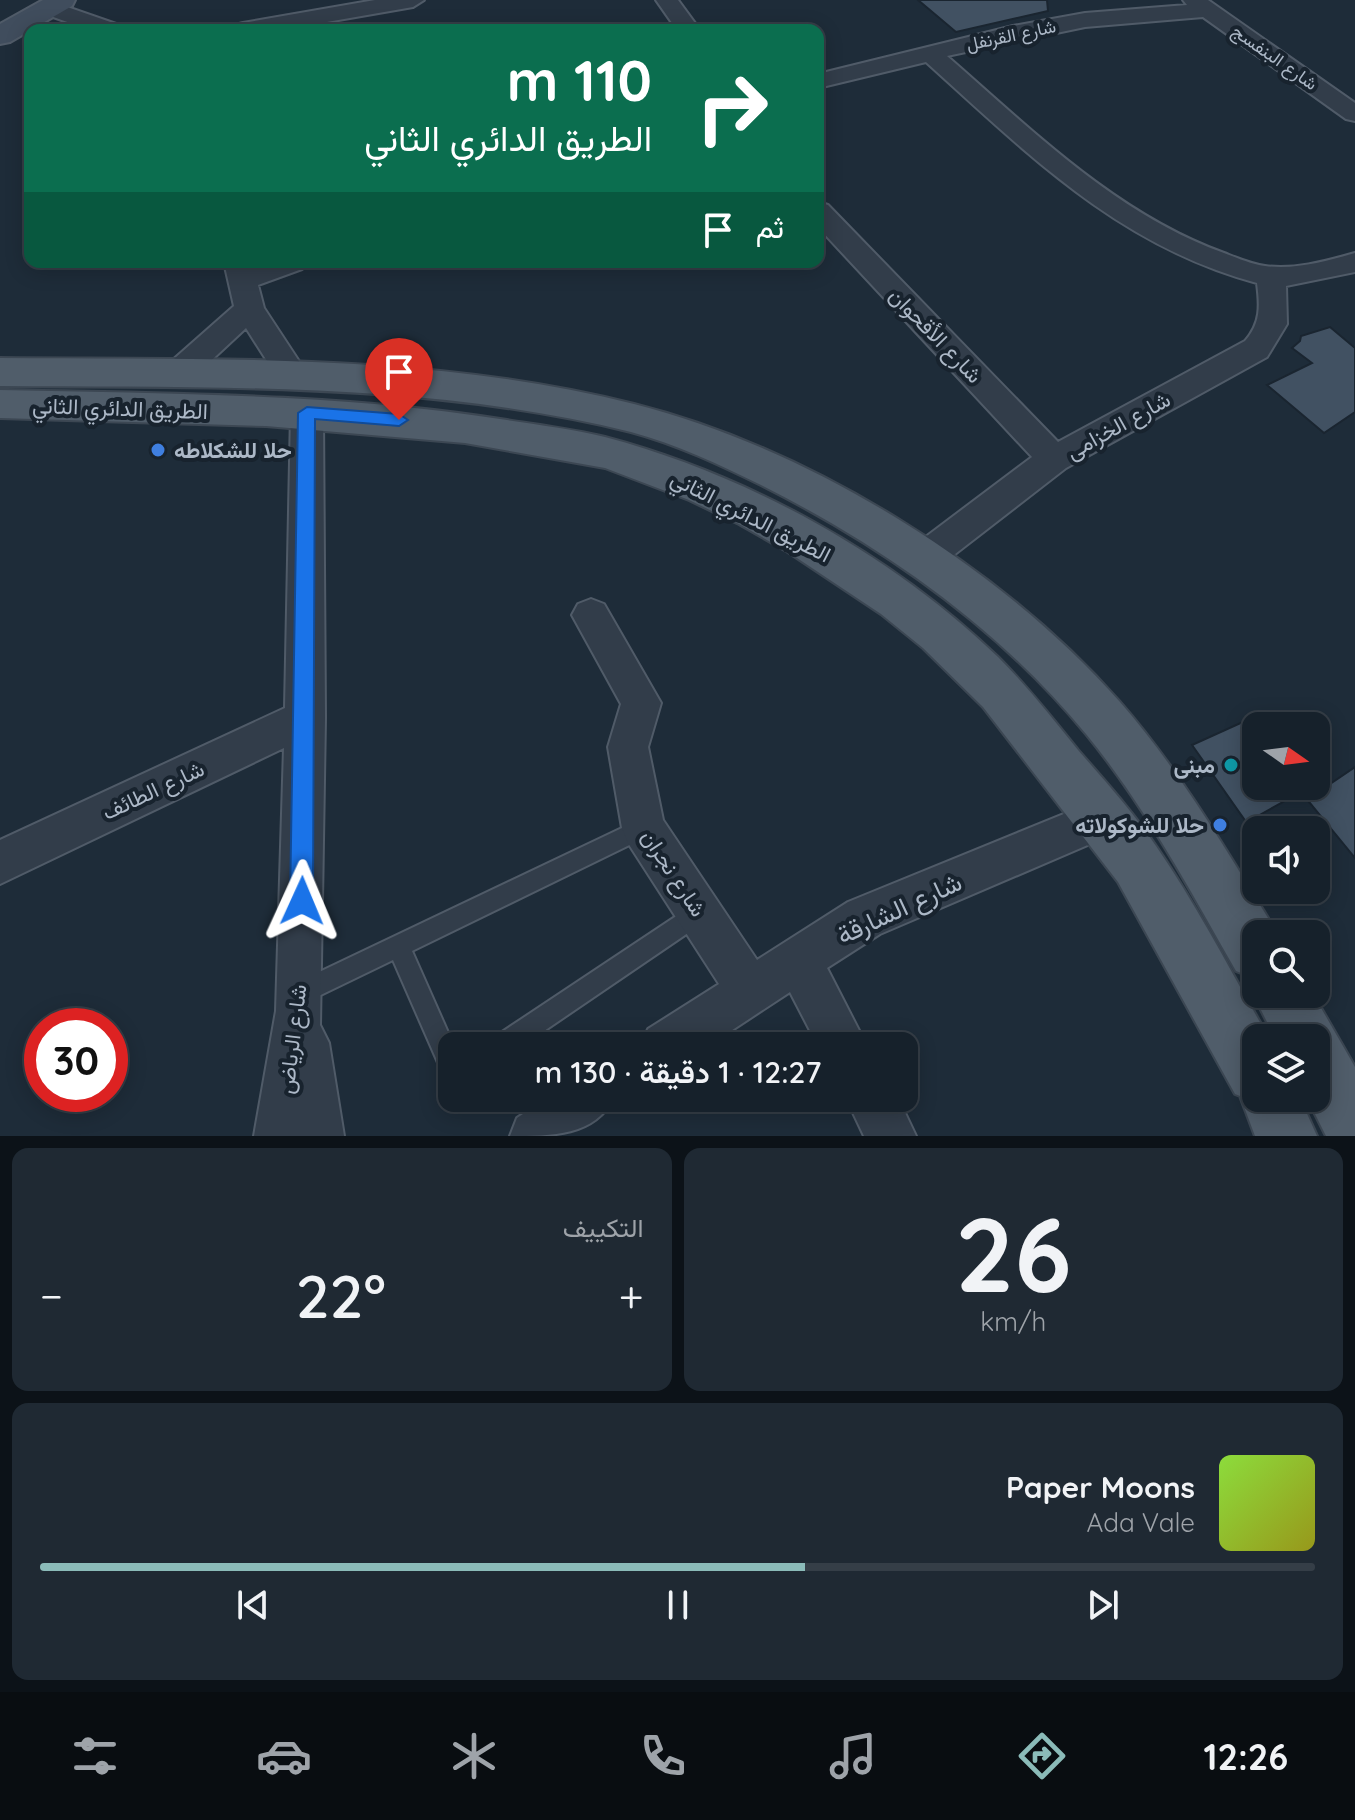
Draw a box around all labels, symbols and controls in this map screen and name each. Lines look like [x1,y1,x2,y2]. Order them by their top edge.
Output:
street label: شارع القرنفل [964,14,1058,57]
street label: شارع البنفسج [1227,19,1322,96]
text: 110 m [507,45,652,115]
icon: right [680,56,784,160]
text: الطريق الدائري الثاني [364,115,652,160]
icon: arrive [696,208,740,252]
text: ثم [756,208,784,246]
street label: شارع الأقحوان [883,281,989,390]
pin [365,338,433,420]
icon: arrive [377,350,421,394]
street label: شارع الخزامى [1061,385,1176,466]
street label: الطريق الدائري الثاني [31,391,208,430]
place label: حلا للشكلاطه [174,436,292,464]
marker: حلا للشكلاطه [149,441,167,459]
street label: الطريق الدائري الثاني [664,464,836,573]
north arrow [1242,712,1330,800]
map controls [1242,712,1330,1112]
place label: مبنى [1174,751,1215,779]
street label: شارع الطائف [97,754,209,827]
marker: مبنى [1222,756,1240,774]
place label: حلا للشوكولاته [1075,811,1204,839]
marker: حلا للشوكولاته [1211,816,1229,834]
button: sound [1242,816,1330,904]
street label: شارع نجران [635,824,713,922]
position arrow [260,859,344,943]
street label: شارع الشارقة [831,865,968,953]
button: search [1242,920,1330,1008]
street label: شارع الرياض [271,983,314,1096]
speed limit sign: 30 [24,1008,128,1112]
button: layers [1242,1024,1330,1112]
text: 12:27 · 1 دقيقة · 130 m [535,1053,821,1091]
text: 26 [955,1188,1072,1318]
text: التكييف [563,1211,644,1244]
text: 22° [296,1258,386,1333]
text: − [40,1268,63,1323]
text: + [619,1268,644,1323]
text: km/h [980,1305,1046,1338]
text: Paper Moons [1006,1468,1195,1506]
text: Ada Vale [1086,1506,1195,1539]
icon: previous [231,1583,275,1627]
icon: pause [656,1583,700,1627]
icon: next [1081,1583,1125,1627]
icon: filters [67,1728,123,1784]
icon: car [256,1728,312,1784]
icon: climate [446,1728,502,1784]
icon: phone [635,1728,691,1784]
icon: music [825,1728,881,1784]
icon: directions [1014,1728,1070,1784]
text: 12:26 [1204,1734,1288,1779]

